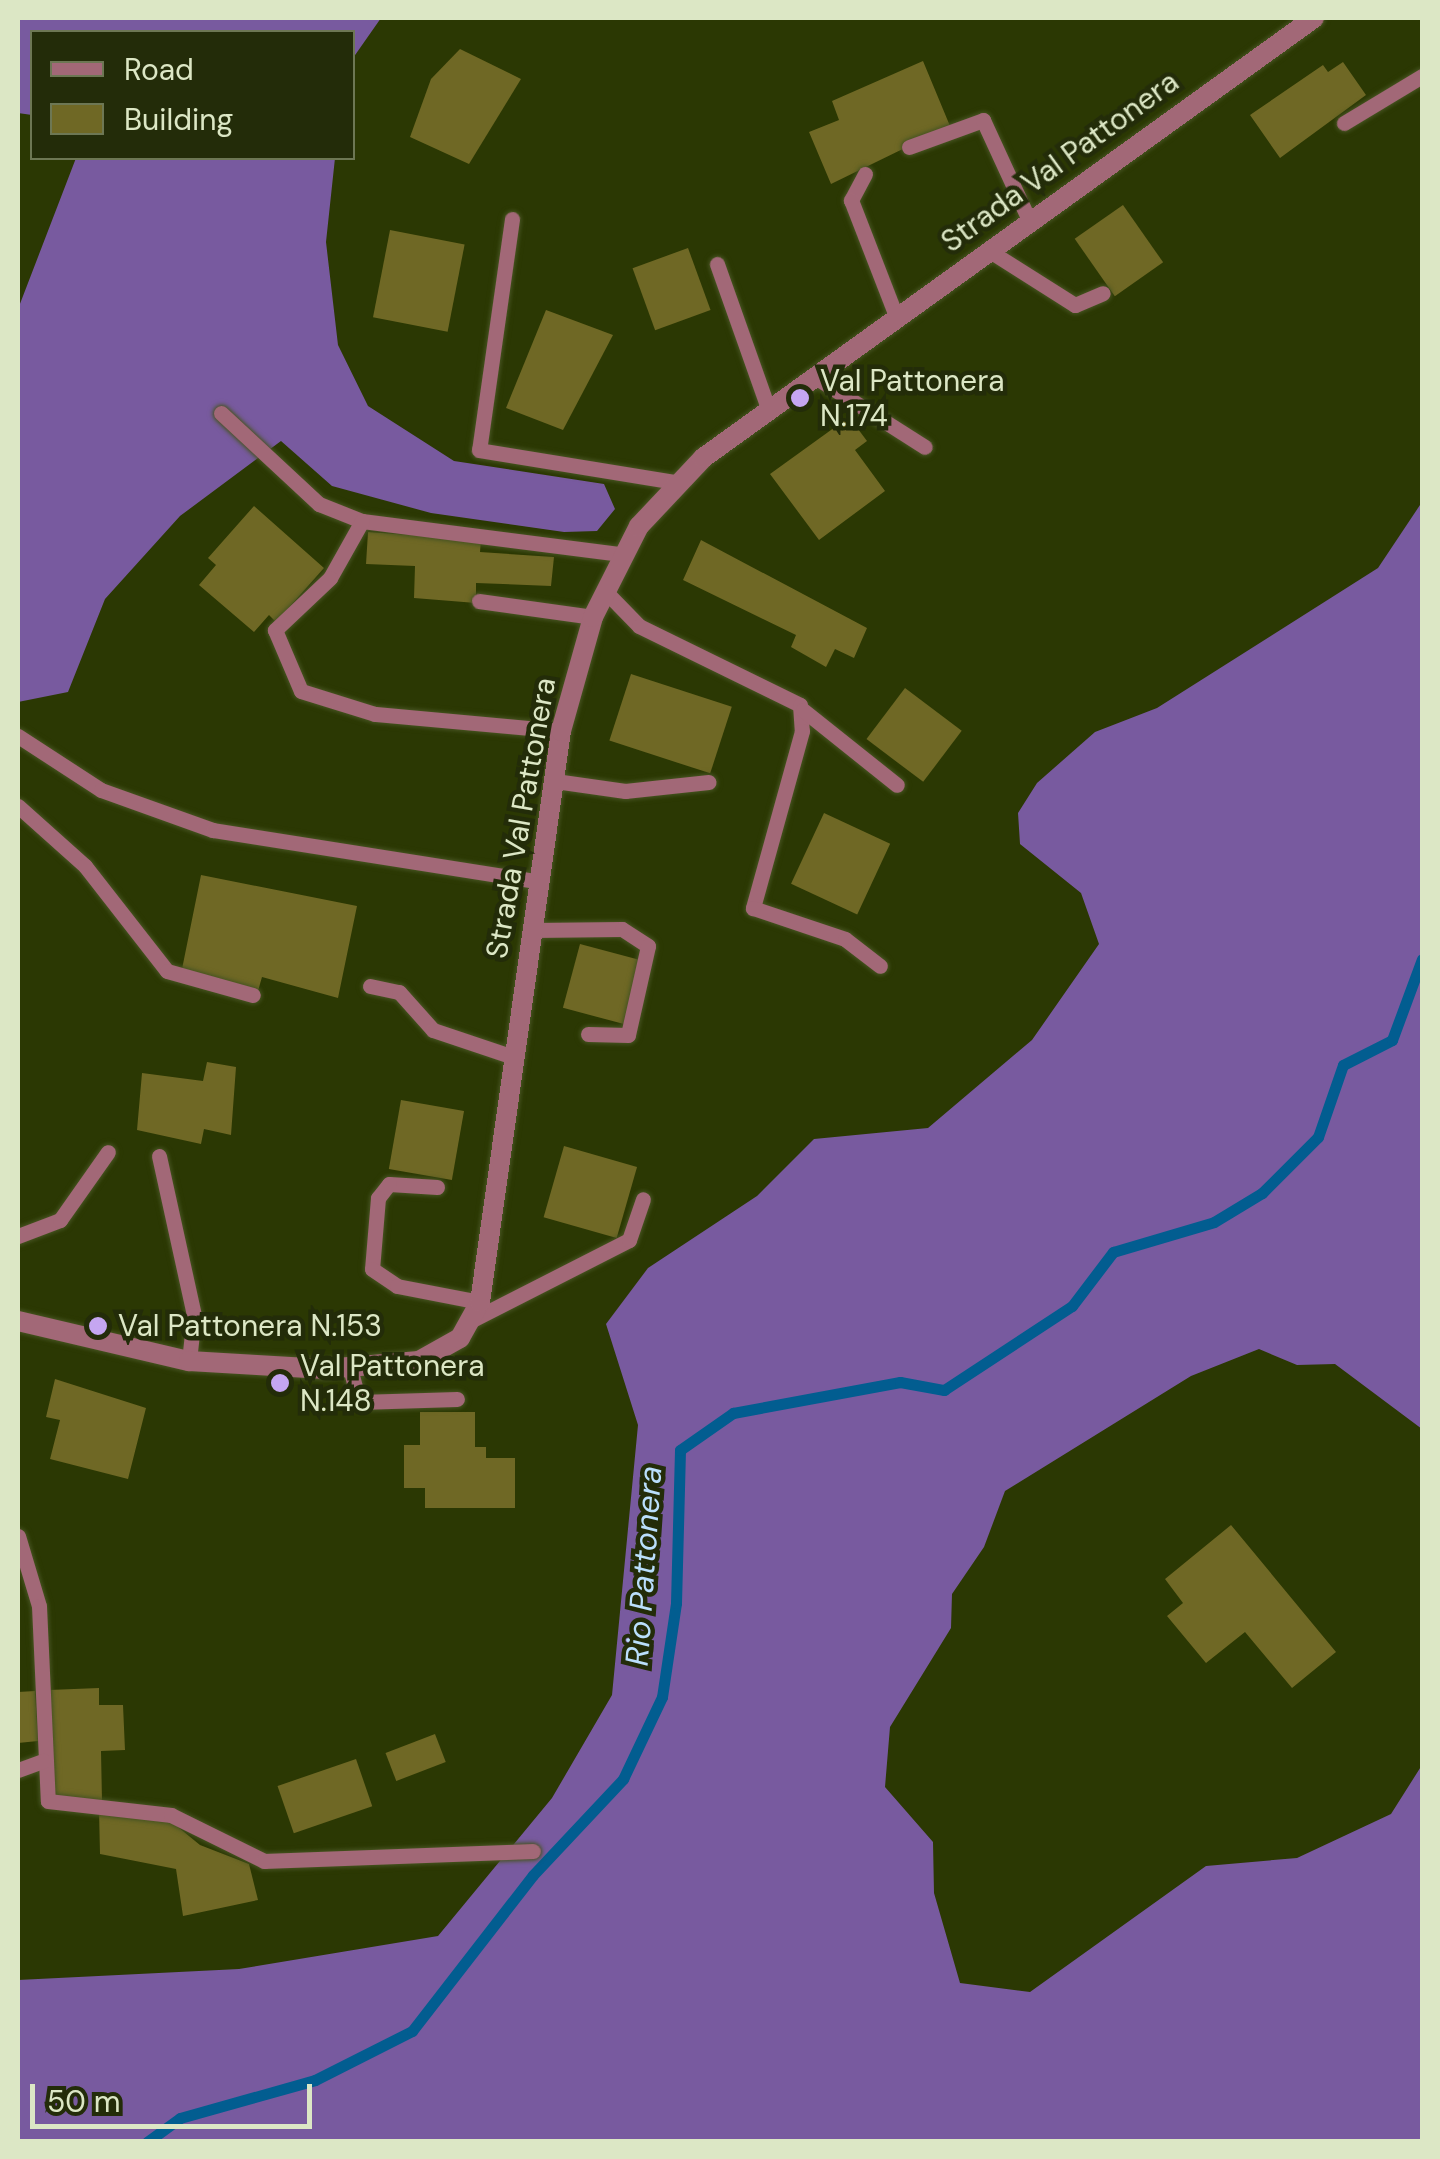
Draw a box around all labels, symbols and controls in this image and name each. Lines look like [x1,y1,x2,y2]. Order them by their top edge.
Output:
legend [30,30,355,160]
text: Road [124,50,194,89]
street label: Strada Val Pattonera [934,64,1186,260]
text: Building [124,100,233,139]
place label: Val Pattonera N.174 [820,363,1005,434]
marker: Val Pattonera N.174 [789,387,811,409]
street label: Strada Val Pattonera [479,675,563,961]
place label: Val Pattonera N.153 [118,1308,382,1344]
marker: Val Pattonera N.153 [87,1315,109,1337]
place label: Val Pattonera N.148 [300,1348,485,1418]
marker: Val Pattonera N.148 [269,1372,291,1394]
water label: Rio Pattonera [618,1465,670,1667]
scale bar [35,2064,318,2126]
text: 50 m [47,2082,121,2121]

